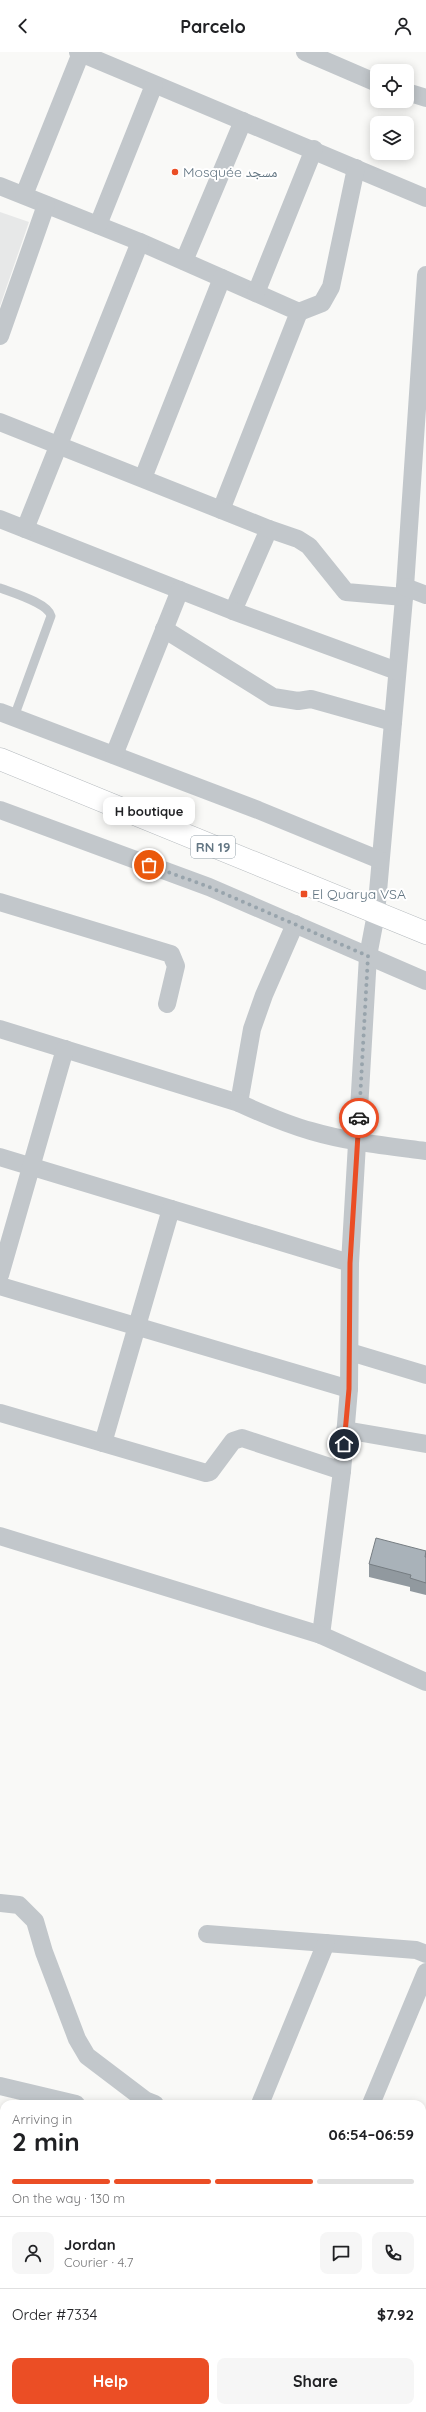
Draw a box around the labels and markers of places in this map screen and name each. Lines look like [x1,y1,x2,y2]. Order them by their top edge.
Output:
place label: Mosquée مسجد [183,163,277,181]
marker: Mosquée مسجد [170,167,180,177]
callout: H boutique [103,797,195,825]
pin [132,848,166,882]
place label: El Quarya VSA [312,885,406,903]
marker: El Quarya VSA [299,889,309,899]
pin [327,1427,361,1461]

